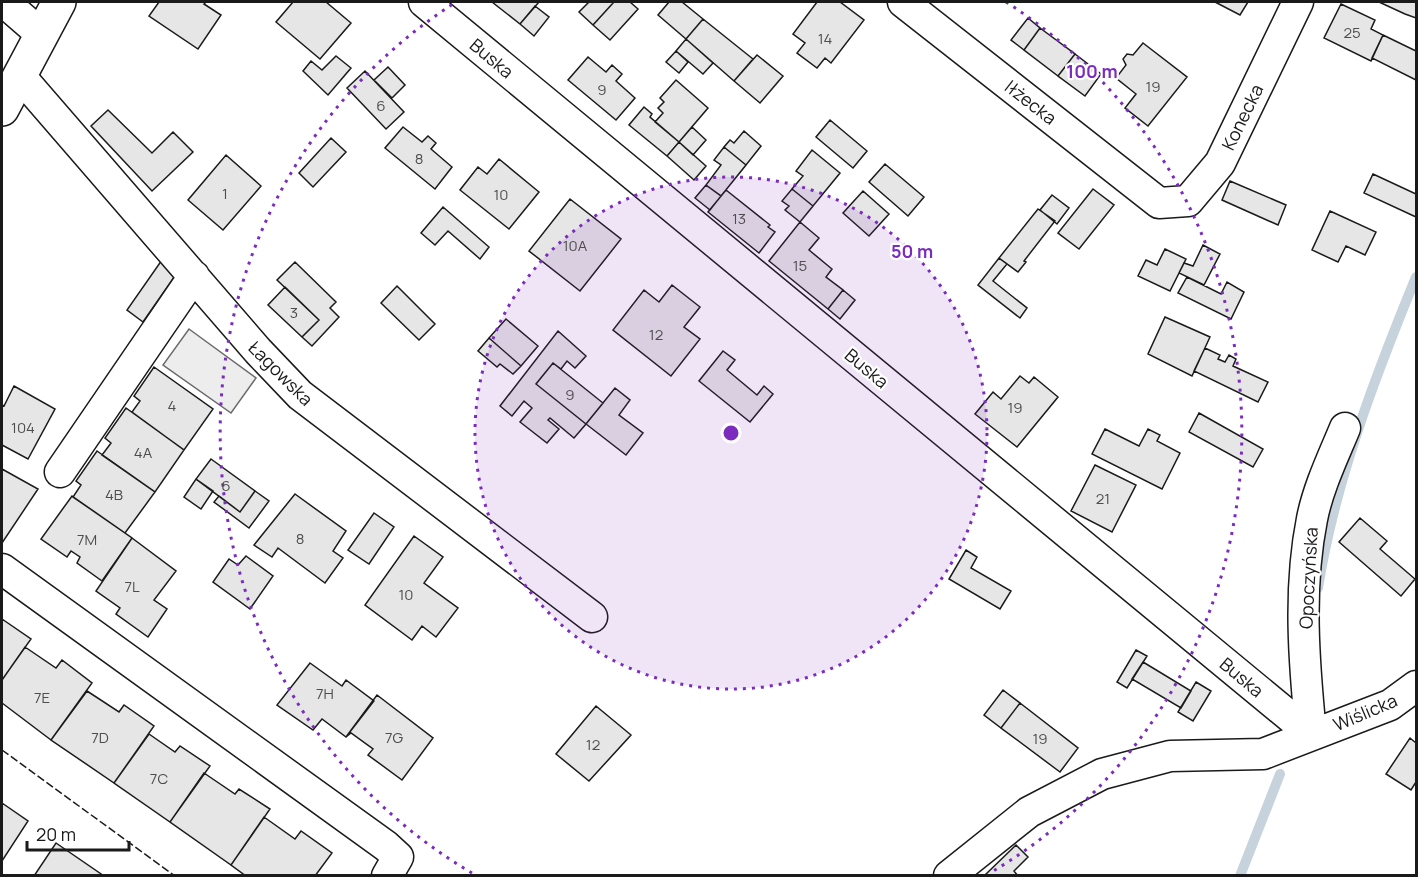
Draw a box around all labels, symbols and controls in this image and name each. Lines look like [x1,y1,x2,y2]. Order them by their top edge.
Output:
house number: 25 [1343,22,1361,43]
house number: 14 [818,28,832,49]
street label: Buska [465,33,519,83]
text: 100 m [1066,59,1118,83]
street label: Iłżecka [1000,74,1062,130]
house number: 19 [1145,76,1161,97]
house number: 9 [597,79,607,100]
street label: Konecka [1216,80,1268,154]
house number: 6 [376,95,386,116]
house number: 8 [415,148,423,169]
house number: 1 [222,183,228,204]
house number: 10 [494,184,509,205]
house number: 13 [732,208,746,229]
house number: 10A [563,235,588,256]
text: 50 m [891,239,933,263]
house number: 15 [793,255,807,276]
house number: 3 [290,302,298,323]
house number: 12 [649,324,663,345]
street label: Łagowska [243,335,319,411]
street label: Buska [840,343,894,393]
house number: 9 [565,384,575,405]
house number: 4 [168,395,177,416]
house number: 19 [1007,397,1023,418]
house number: 104 [11,417,35,438]
centre of rings [721,423,741,443]
house number: 4A [134,442,153,463]
house number: 6 [221,475,231,496]
house number: 4B [105,484,123,505]
house number: 21 [1096,488,1110,509]
street label: Opoczyńska [1293,526,1323,630]
house number: 8 [296,528,304,549]
house number: 7M [77,529,97,550]
house number: 7L [124,576,140,597]
house number: 10 [399,584,414,605]
street label: Buska [1215,652,1269,702]
house number: 7H [316,683,334,704]
house number: 7E [34,687,50,708]
street label: Wiślicka [1329,688,1401,736]
house number: 7D [91,727,109,748]
house number: 7G [385,727,403,748]
house number: 19 [1032,728,1048,749]
house number: 12 [586,734,600,755]
house number: 7C [150,768,168,789]
scale bar [27,814,129,852]
text: 20 m [36,822,76,846]

